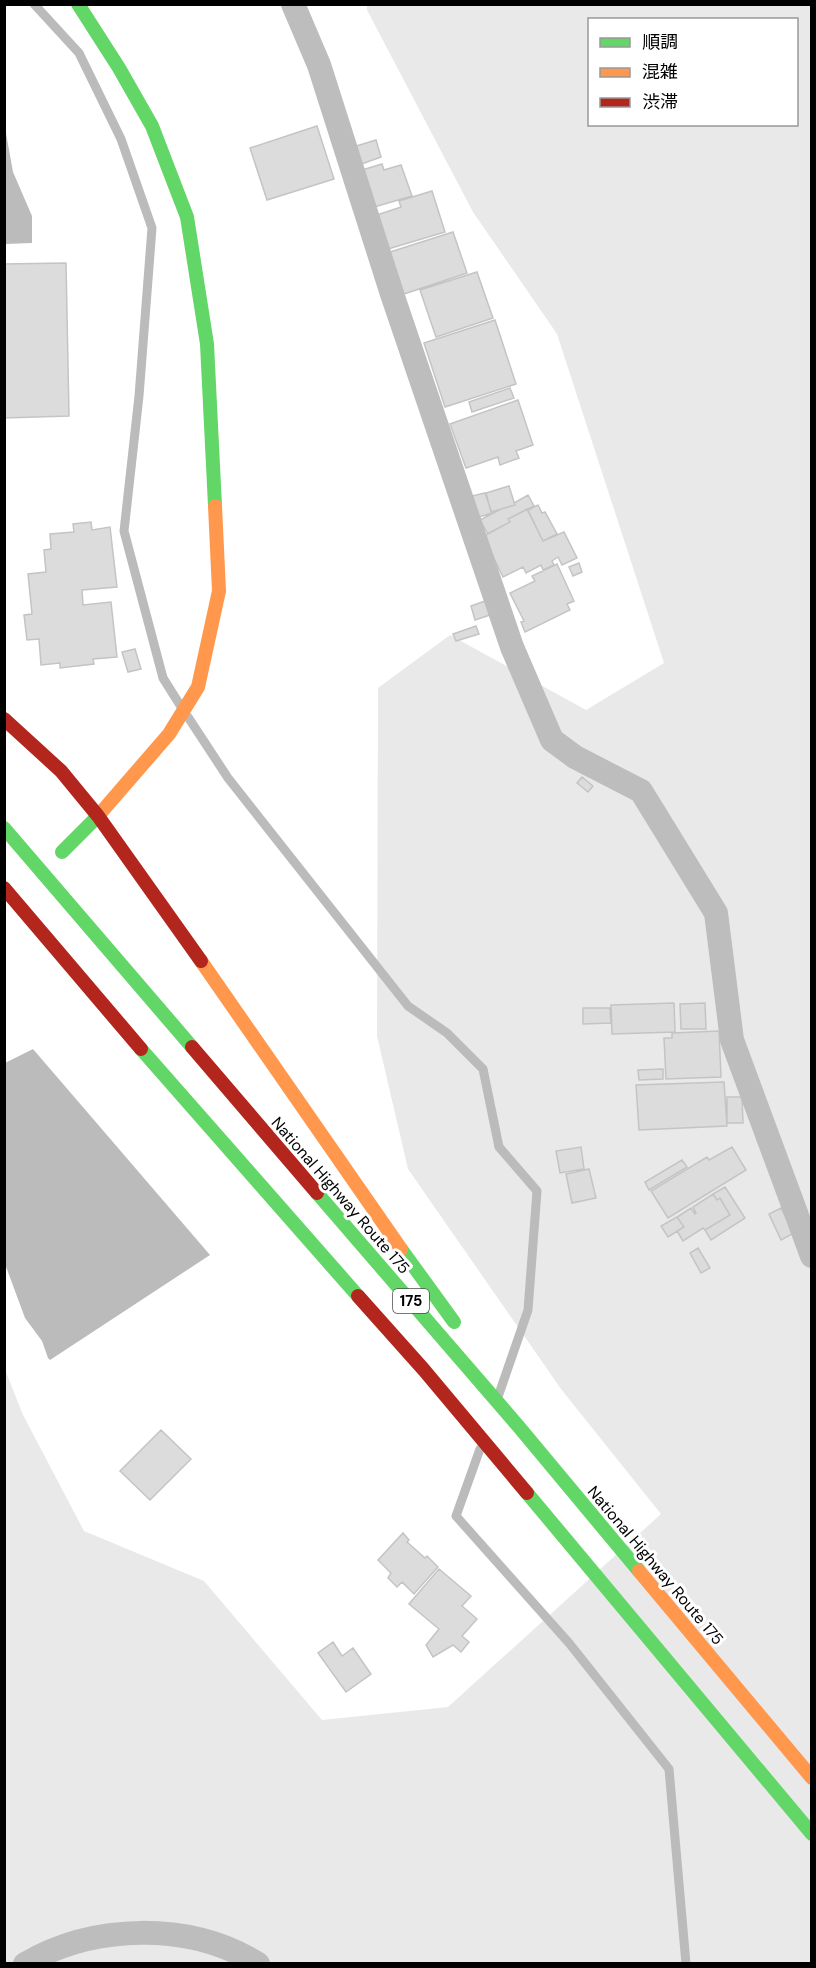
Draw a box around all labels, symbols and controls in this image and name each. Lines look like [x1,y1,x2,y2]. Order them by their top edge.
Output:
legend [588,18,798,126]
text: 順調 [642,30,678,54]
text: 混雑 [642,60,678,84]
text: 渋滞 [642,90,678,114]
street label: National Highway Route 175 [267,1113,415,1278]
road number: 175 [393,1289,429,1313]
street label: National Highway Route 175 [583,1482,728,1649]

